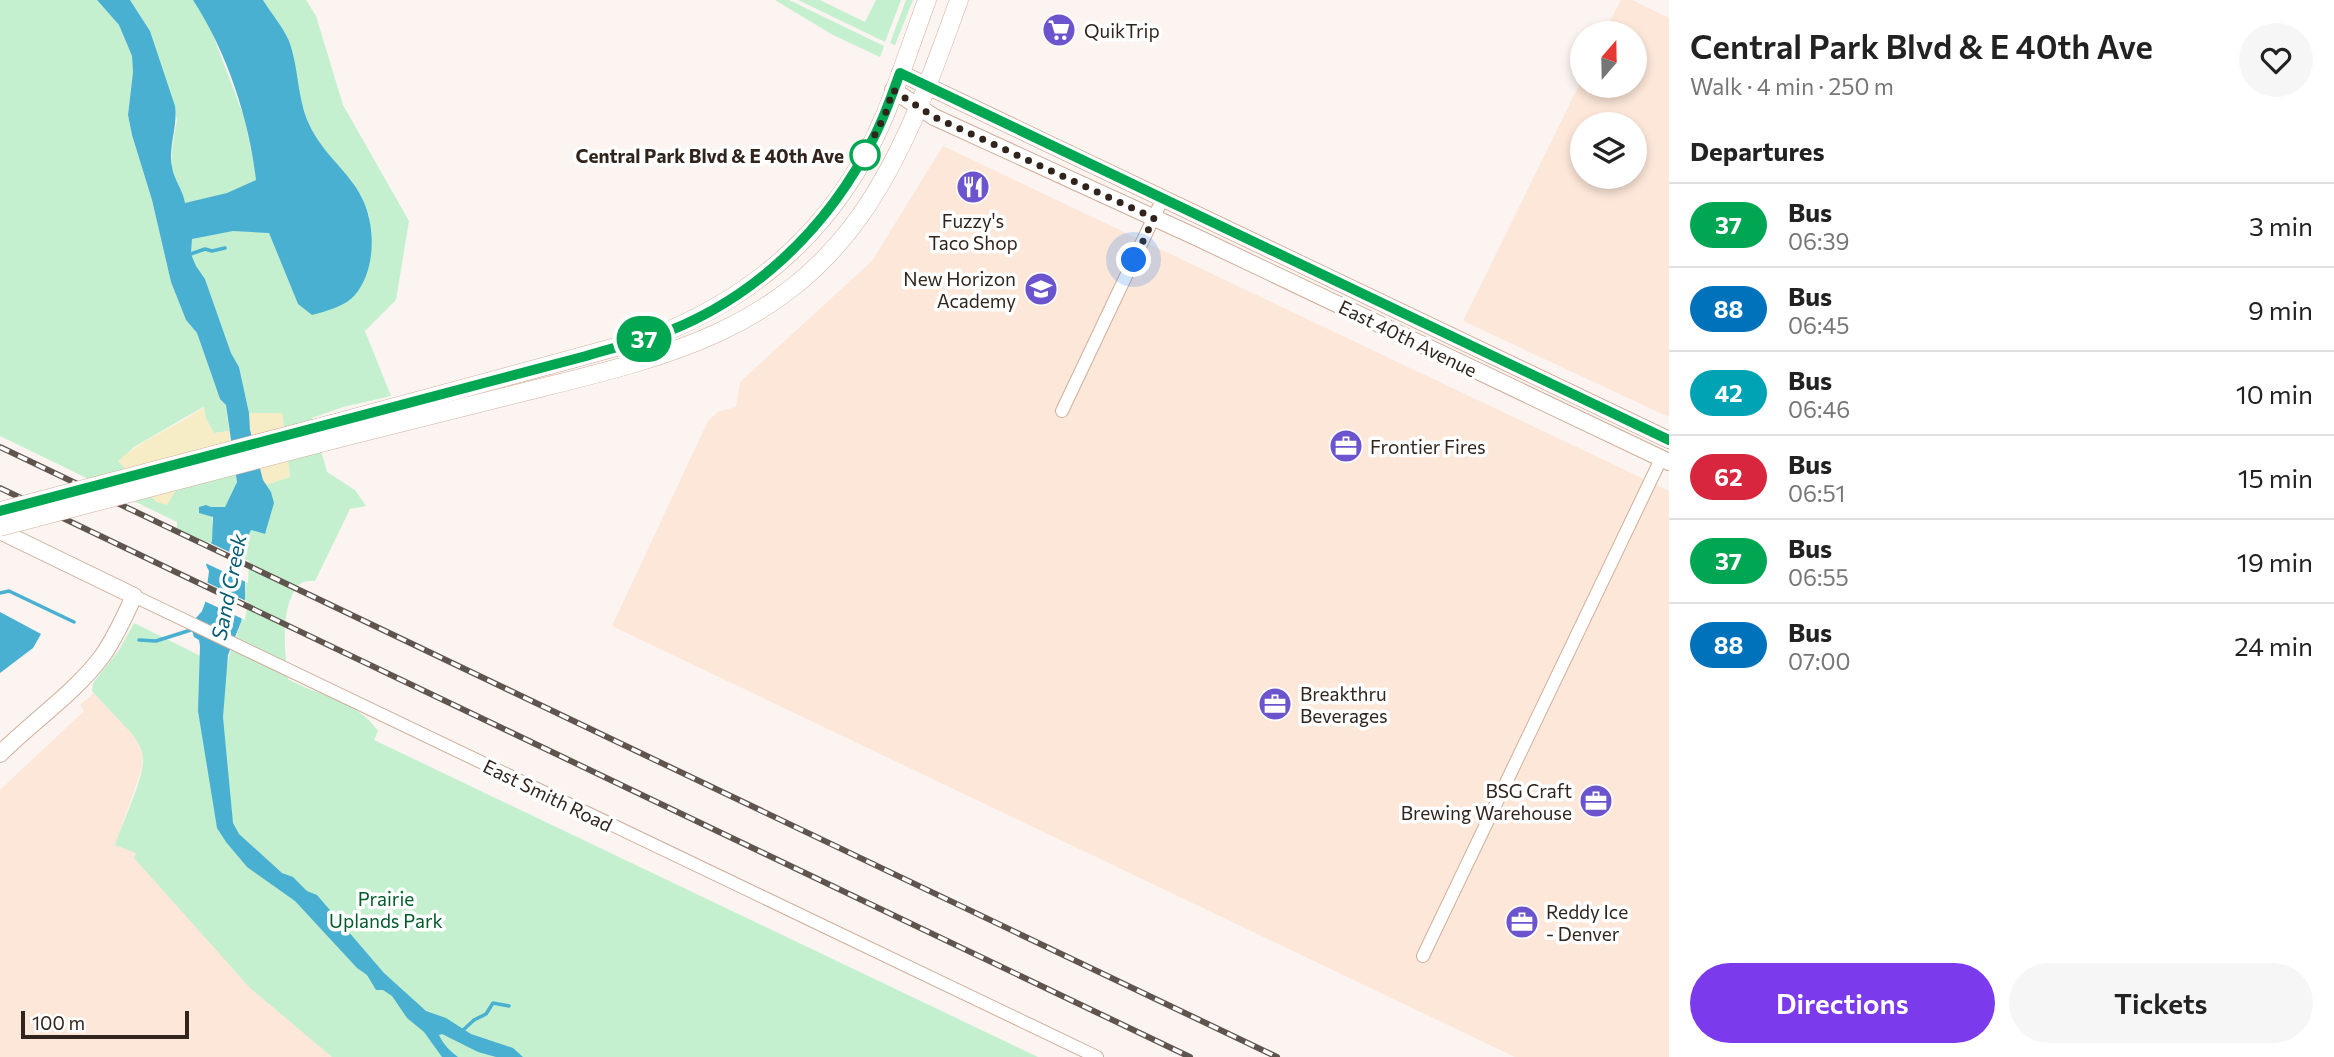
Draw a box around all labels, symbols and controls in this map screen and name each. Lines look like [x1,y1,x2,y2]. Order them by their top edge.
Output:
supermarket icon: QuikTrip [1040,11,1078,49]
place label: QuikTrip [1084,19,1160,42]
north arrow [1570,21,1647,98]
map controls [1570,21,1647,189]
button: heart [2239,23,2313,97]
text: Central Park Blvd & E 40th Ave [1690,25,2153,66]
text: Walk · 4 min · 250 m [1690,72,1894,100]
button: layers [1570,112,1647,189]
text: Departures [1690,135,1825,166]
marker: Central Park Blvd & E 40th Ave [850,140,880,170]
place label: Central Park Blvd & E 40th Ave [576,144,844,167]
restaurant icon: Fuzzy's Taco Shop [954,168,992,206]
text: Bus [1788,196,1832,227]
place label: Fuzzy's Taco Shop [928,209,1018,254]
text: 37 [1715,210,1742,239]
text: 3 min [2249,210,2313,241]
text: 06:39 [1788,227,1849,255]
your location [1116,242,1151,277]
place label: New Horizon Academy [903,267,1016,312]
school or university icon: New Horizon Academy [1022,270,1060,308]
text: Bus [1788,280,1832,311]
text: 88 [1714,294,1743,323]
text: 9 min [2248,294,2313,325]
street label: East 40th Avenue [1335,295,1481,381]
text: 06:45 [1788,311,1849,339]
line badge: 37 [612,316,676,362]
text: 37 [631,324,657,353]
text: Bus [1788,364,1832,395]
text: 42 [1714,378,1743,407]
text: 10 min [2236,378,2313,409]
text: 06:46 [1788,395,1850,423]
office icon: Frontier Fires [1327,427,1365,465]
place label: Frontier Fires [1370,435,1486,458]
text: Bus [1788,448,1832,479]
text: 62 [1714,462,1743,491]
text: 15 min [2238,462,2313,493]
text: 06:51 [1788,479,1845,507]
water label: Sand Creek [205,531,251,642]
text: Bus [1788,532,1832,563]
text: 37 [1715,546,1742,575]
text: 19 min [2237,546,2313,577]
text: 06:55 [1788,563,1849,591]
text: Bus [1788,616,1832,647]
text: 88 [1714,630,1743,659]
text: 24 min [2234,630,2313,661]
text: 07:00 [1788,647,1851,675]
place label: Breakthru Beverages [1300,682,1388,727]
office icon: Breakthru Beverages [1256,685,1294,723]
street label: East Smith Road [480,754,616,836]
place label: BSG Craft Brewing Warehouse [1401,779,1572,824]
office icon: BSG Craft Brewing Warehouse [1577,782,1615,820]
park label: Prairie Uplands Park [329,887,443,932]
place label: Reddy Ice - Denver [1546,900,1628,945]
office icon: Reddy Ice - Denver [1503,903,1541,941]
button: Directions [1690,963,1995,1043]
button: Tickets [2009,963,2313,1043]
scale bar [21,1008,189,1040]
text: 100 m [32,1011,85,1034]

